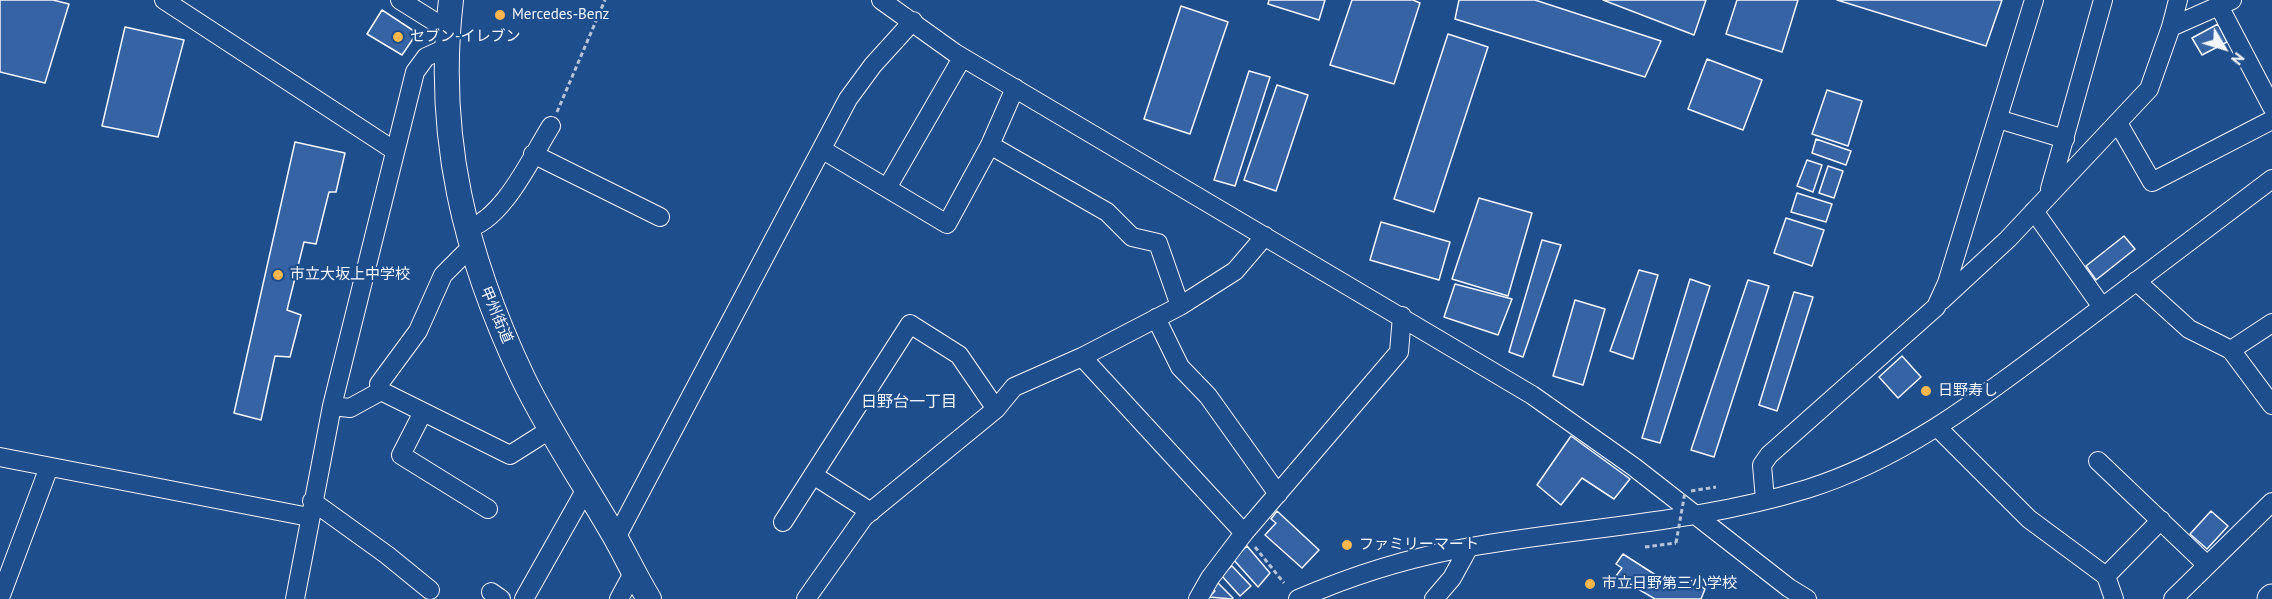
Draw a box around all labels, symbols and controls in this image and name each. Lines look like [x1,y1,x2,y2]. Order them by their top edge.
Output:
place label: Mercedes-Benz [512,6,609,24]
marker: Mercedes-Benz [493,8,507,22]
north arrow [2194,18,2254,78]
place label: セブン-イレブン [410,28,520,46]
marker: セブン-イレブン [391,30,405,44]
text: N [2227,49,2249,69]
place label: 市立大坂上中学校 [290,266,410,284]
marker: 市立大坂上中学校 [271,268,285,282]
street label: 甲州街道 [476,284,516,346]
place label: 日野寿し [1938,382,1998,400]
marker: 日野寿し [1919,384,1933,398]
district label: 日野台一丁目 [861,392,957,412]
place label: ファミリーマート [1359,536,1479,554]
marker: ファミリーマート [1340,538,1354,552]
place label: 市立日野第三小学校 [1602,575,1737,593]
marker: 市立日野第三小学校 [1583,577,1597,591]

